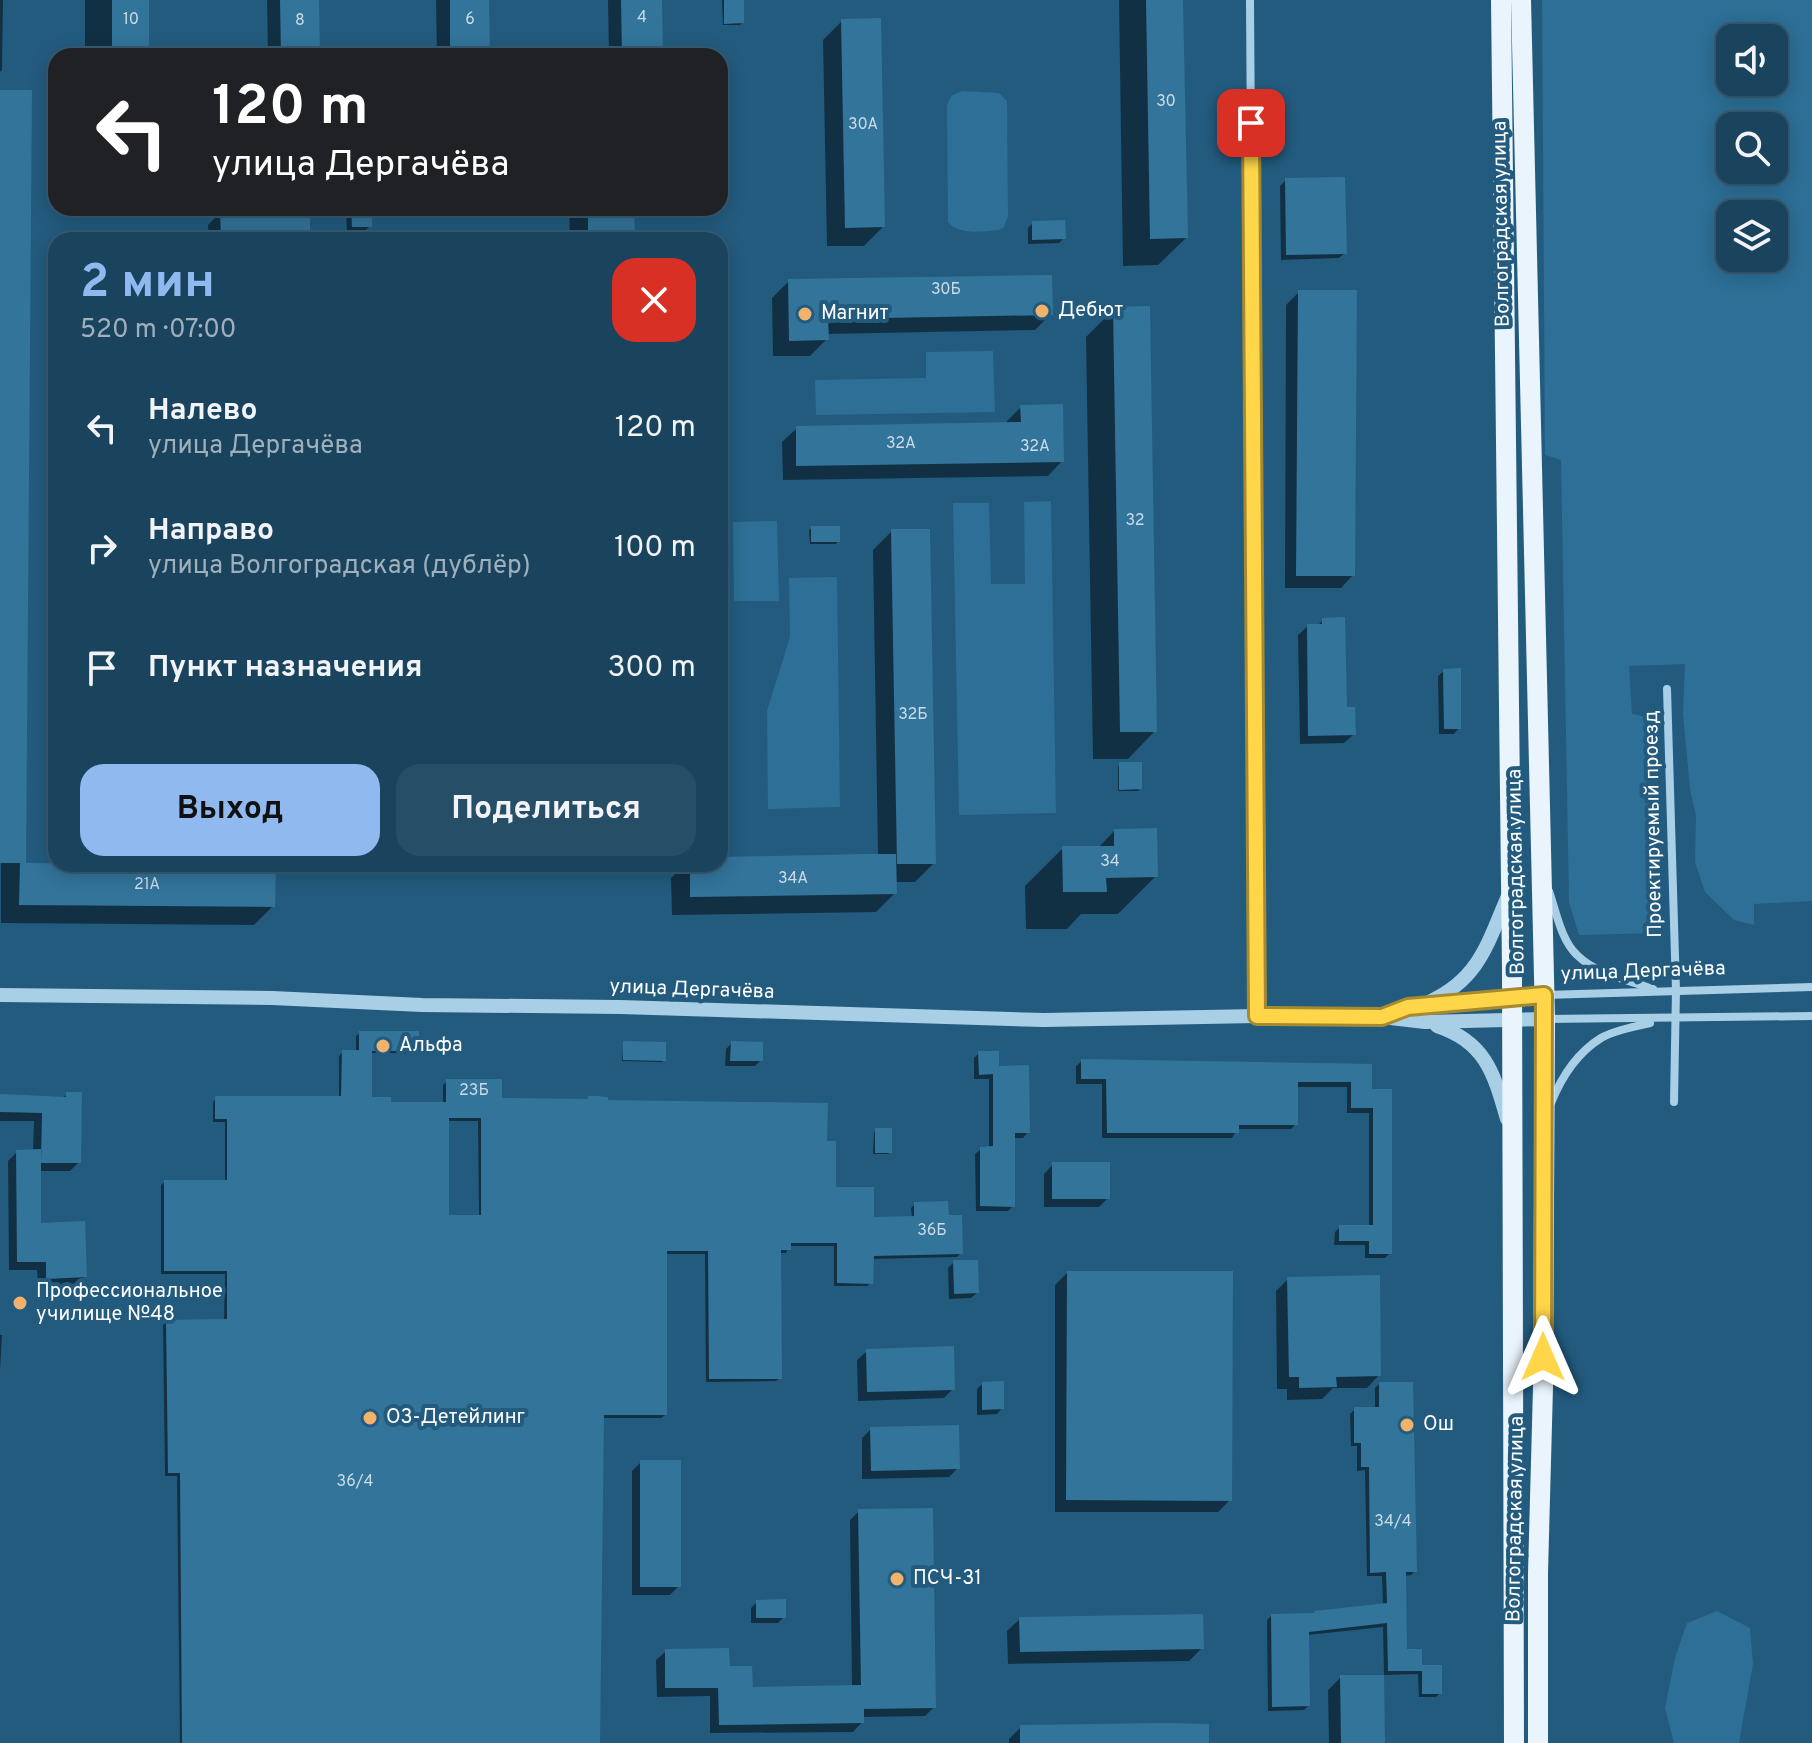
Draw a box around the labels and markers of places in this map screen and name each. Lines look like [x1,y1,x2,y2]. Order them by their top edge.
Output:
pin [1217,89,1285,157]
place label: Дебют [1058,298,1123,324]
place label: Магнит [821,301,889,327]
marker: Дебют [1033,302,1051,320]
marker: Магнит [796,305,814,323]
place label: Альфа [399,1033,463,1059]
marker: Альфа [374,1037,392,1055]
place label: Профессиональное училище №48 [36,1279,223,1328]
marker: Профессиональное училище №48 [11,1294,29,1312]
place label: О3-Детейлинг [386,1405,525,1431]
marker: О3-Детейлинг [361,1409,379,1427]
place label: Ош [1423,1412,1454,1438]
marker: Ош [1398,1416,1416,1434]
place label: ПСЧ-31 [913,1566,982,1592]
marker: ПСЧ-31 [888,1570,906,1588]

